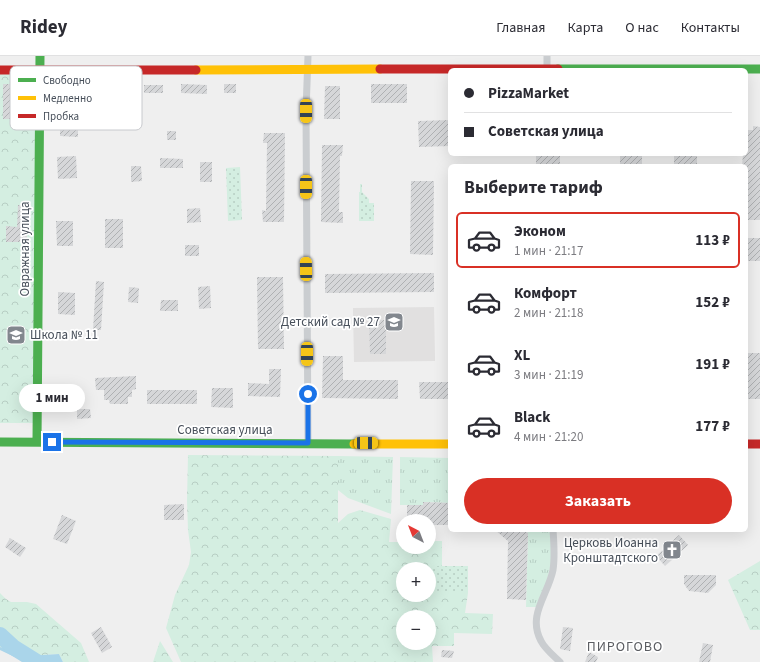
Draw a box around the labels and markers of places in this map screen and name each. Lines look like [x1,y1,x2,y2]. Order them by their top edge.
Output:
school or university icon: Детский сад № 27 [383,311,405,333]
place label: Детский сад № 27 [281,313,380,331]
school or university icon: Школа № 11 [5,324,27,346]
place label: Школа № 11 [30,326,98,344]
place label: Церковь Иоанна Кронштадтского [563,534,658,567]
church icon: Церковь Иоанна Кронштадтского [661,539,683,561]

